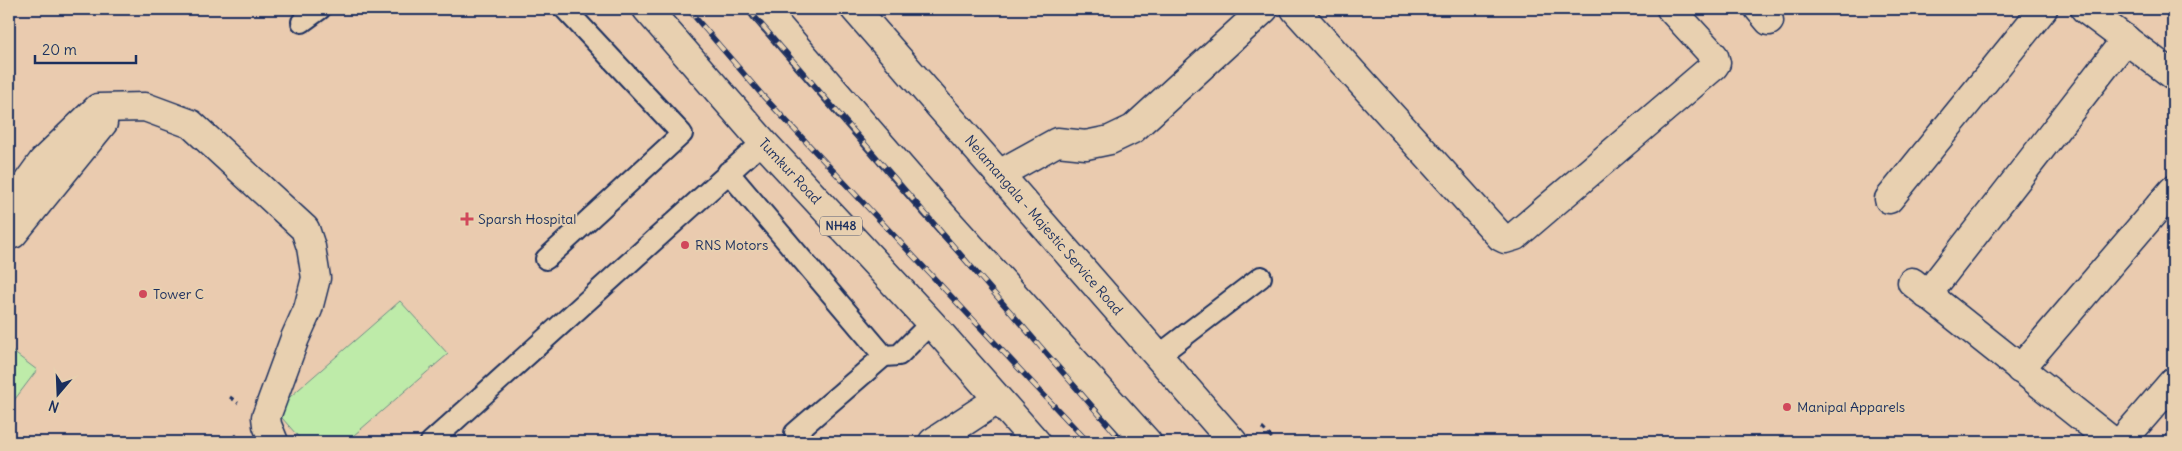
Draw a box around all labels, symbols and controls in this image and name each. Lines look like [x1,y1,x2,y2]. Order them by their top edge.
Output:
scale bar [35,32,136,64]
text: 20 m [42,40,77,59]
street label: Nelamangala - Majestic Service Road [961,131,1127,319]
street label: Tumkur Road [755,134,825,208]
place label: Sparsh Hospital [478,210,577,228]
marker: Sparsh Hospital [460,212,474,226]
road number: NH48 [820,217,862,236]
place label: RNS Motors [695,236,768,254]
marker: RNS Motors [679,239,691,251]
place label: Tower C [153,285,204,303]
marker: Tower C [137,288,149,300]
north arrow [32,368,82,418]
text: N [46,396,61,416]
place label: Manipal Apparels [1797,398,1905,416]
marker: Manipal Apparels [1781,401,1793,413]

